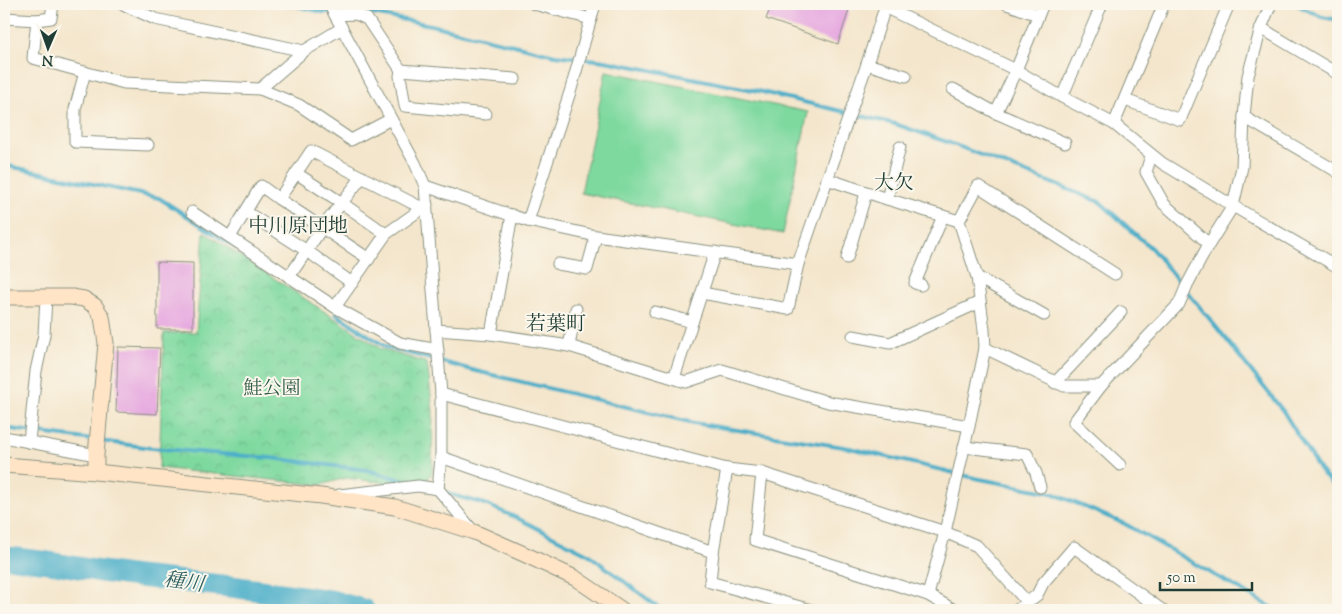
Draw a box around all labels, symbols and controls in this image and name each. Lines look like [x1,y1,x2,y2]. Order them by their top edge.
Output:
north arrow [22,22,72,72]
text: N [42,49,54,69]
district label: 大欠 [874,170,914,199]
district label: 中川原団地 [248,213,348,242]
district label: 若葉町 [526,311,586,340]
park label: 鮭公園 [243,376,301,403]
scale bar [1160,559,1252,591]
water label: 種川 [162,566,207,601]
text: 50 m [1166,568,1196,589]

